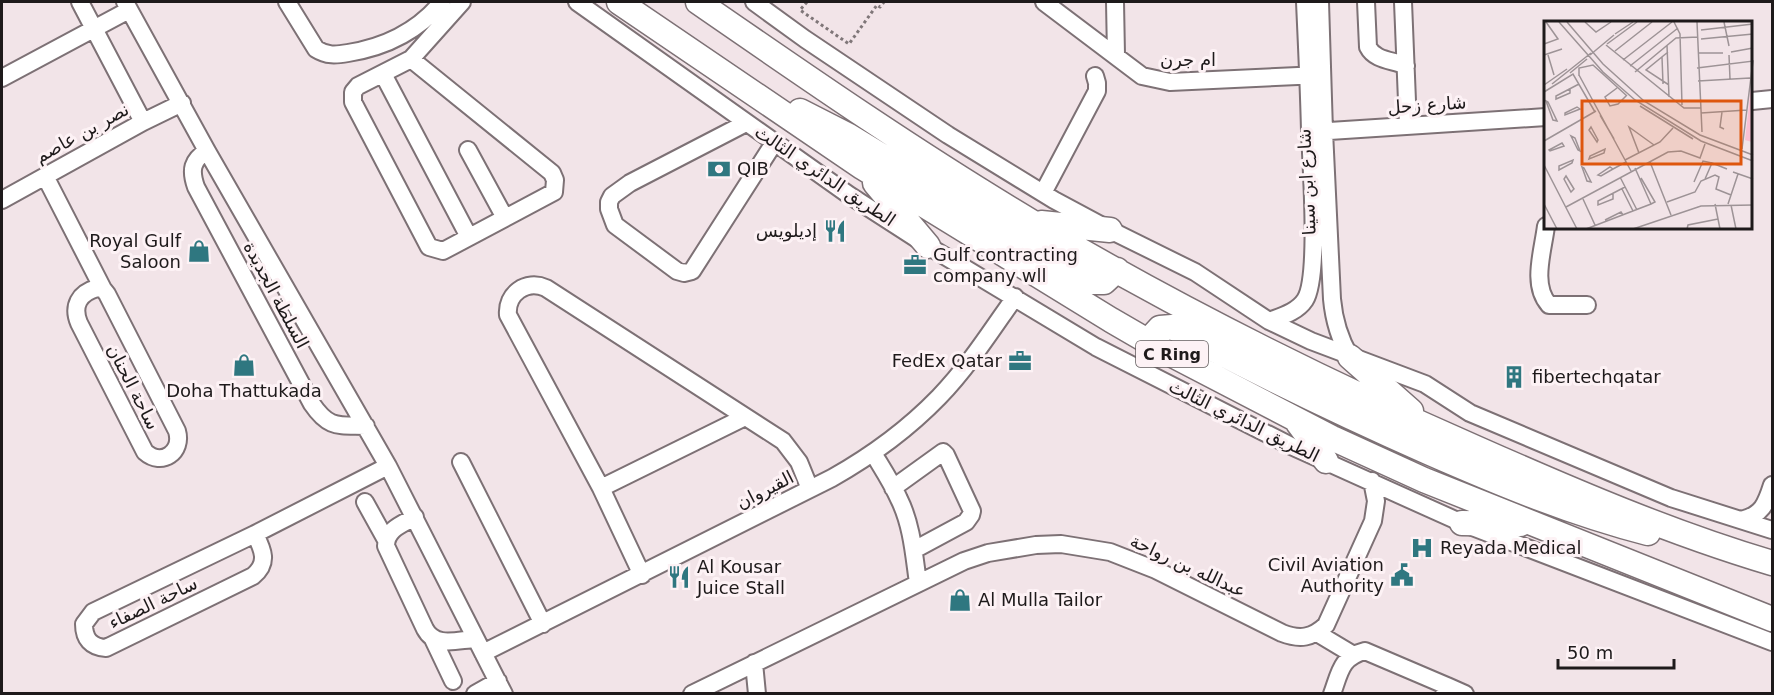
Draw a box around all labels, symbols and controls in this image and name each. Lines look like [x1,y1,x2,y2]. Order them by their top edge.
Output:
inset map [1544,21,1753,230]
street label: ام جرن [1160,49,1216,71]
street label: شارع زحل [1387,91,1467,119]
street label: نصر بن عاصم [31,98,133,168]
street label: الطريق الدائري الثالث [750,121,900,231]
street label: شارع ابن سينا [1293,128,1321,236]
bank icon: QIB [706,156,732,182]
place label: QIB [737,158,769,179]
restaurant icon: إديلويس [822,218,848,244]
place label: إديلويس [756,220,817,242]
place label: Royal Gulf Saloon [89,230,182,272]
shop icon: Royal Gulf Saloon [186,238,212,264]
street label: السلطة الجديدة [239,238,313,352]
place label: Gulf contracting company wll [933,244,1078,286]
office icon: Gulf contracting company wll [902,252,928,278]
street label: ساحة الحنان [103,340,164,433]
road number: C Ring [1136,341,1208,367]
office icon: FedEx Qatar [1007,348,1033,374]
place label: FedEx Qatar [892,350,1003,371]
shop icon: Doha Thattukada [231,352,257,378]
building icon: fibertechqatar [1501,364,1527,390]
place label: fibertechqatar [1532,366,1661,387]
street label: الطريق الدائري الثالث [1165,375,1323,467]
place label: Doha Thattukada [166,380,322,401]
street label: القيروان [732,466,798,514]
street label: عبدالله بن رواحة [1127,530,1249,602]
hospital icon: Reyada Medical [1409,535,1435,561]
place label: Reyada Medical [1440,537,1582,558]
place label: Civil Aviation Authority [1268,554,1384,596]
place label: Al Kousar Juice Stall [696,556,785,598]
public building icon: Civil Aviation Authority [1389,562,1415,588]
restaurant icon: Al Kousar Juice Stall [666,564,692,590]
street label: ساحة الصفاء [105,572,201,633]
shop icon: Al Mulla Tailor [947,587,973,613]
place label: Al Mulla Tailor [978,589,1103,610]
scale bar [1558,632,1674,670]
text: 50 m [1567,642,1613,663]

